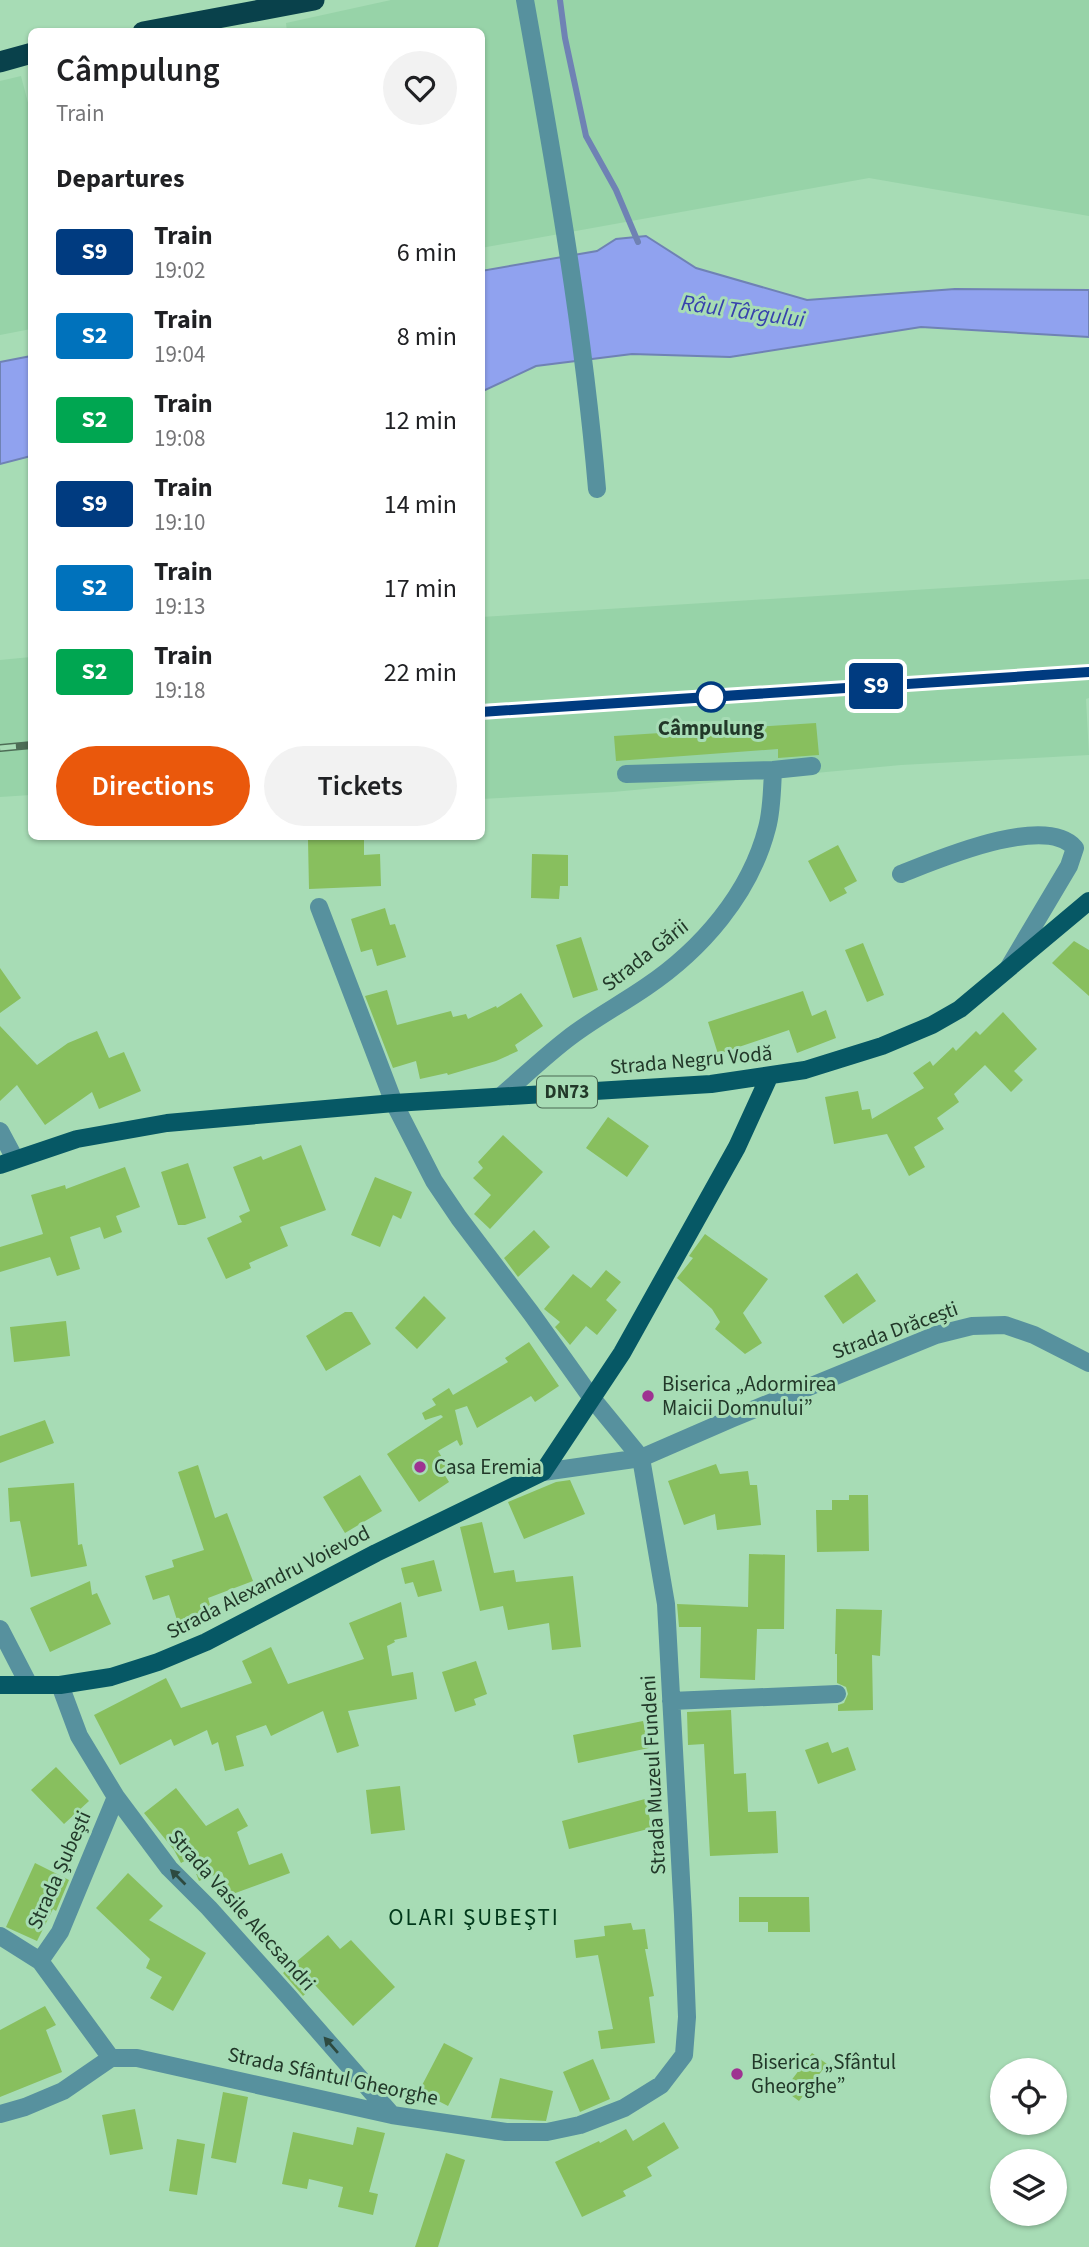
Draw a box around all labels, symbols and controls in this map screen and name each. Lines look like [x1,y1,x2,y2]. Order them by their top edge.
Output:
text: Câmpulung [56,47,220,94]
button: heart [383,51,457,125]
text: Train [56,97,105,130]
text: Departures [56,160,184,197]
text: Train [154,217,213,254]
text: S9 [81,234,108,269]
text: 6 min [397,234,457,271]
text: 19:02 [154,254,205,287]
water label: Râul Târgului [679,286,808,336]
text: Train [154,301,213,338]
text: S2 [81,318,108,353]
text: 8 min [397,318,457,355]
text: 19:04 [154,338,205,371]
text: Train [154,385,213,422]
text: S2 [81,402,108,437]
text: 12 min [384,402,457,439]
text: 19:08 [154,422,205,455]
text: Train [154,469,213,506]
text: S9 [81,486,108,521]
text: 14 min [384,486,457,523]
text: 19:10 [154,506,205,539]
text: Train [154,553,213,590]
text: S2 [81,570,108,605]
text: 17 min [384,570,457,607]
text: 19:13 [154,590,205,623]
text: Train [154,637,213,674]
text: S2 [81,654,108,689]
text: 22 min [384,654,457,691]
line badge: S9 [844,663,908,709]
text: S9 [863,668,889,703]
text: 19:18 [154,674,205,707]
marker: Câmpulung [696,682,726,712]
place label: Câmpulung [658,713,764,743]
button: Directions [56,746,250,826]
button: Tickets [264,746,457,826]
street label: Strada Gării [595,912,695,998]
street label: Strada Negru Vodă [608,1038,774,1082]
road number: DN73 [537,1076,597,1108]
street label: Strada Drăcești [828,1293,962,1367]
place label: Biserica „Adormirea Maicii Domnului” [662,1369,836,1423]
marker: Biserica „Adormirea Maicii Domnului” [640,1388,656,1404]
place label: Casa Eremia [434,1452,542,1482]
marker: Casa Eremia [412,1459,428,1475]
street label: Strada Alexandru Voievod [161,1518,375,1646]
street label: Strada Muzeul Fundeni [633,1674,673,1876]
street label: Strada Șubești [19,1806,99,1934]
street label: Strada Vasile Alecsandri [161,1823,323,1997]
one-way arrow [169,1868,186,1885]
district label: OLARI ŞUBEŞTI [388,1901,560,1934]
one-way arrow [324,2036,339,2053]
street label: Strada Sfântul Gheorghe [225,2039,441,2113]
place label: Biserica „Sfântul Gheorghe” [751,2047,896,2101]
map controls [990,2058,1067,2226]
button: locate [990,2058,1067,2135]
marker: Biserica „Sfântul Gheorghe” [729,2066,745,2082]
button: layers [990,2149,1067,2226]

